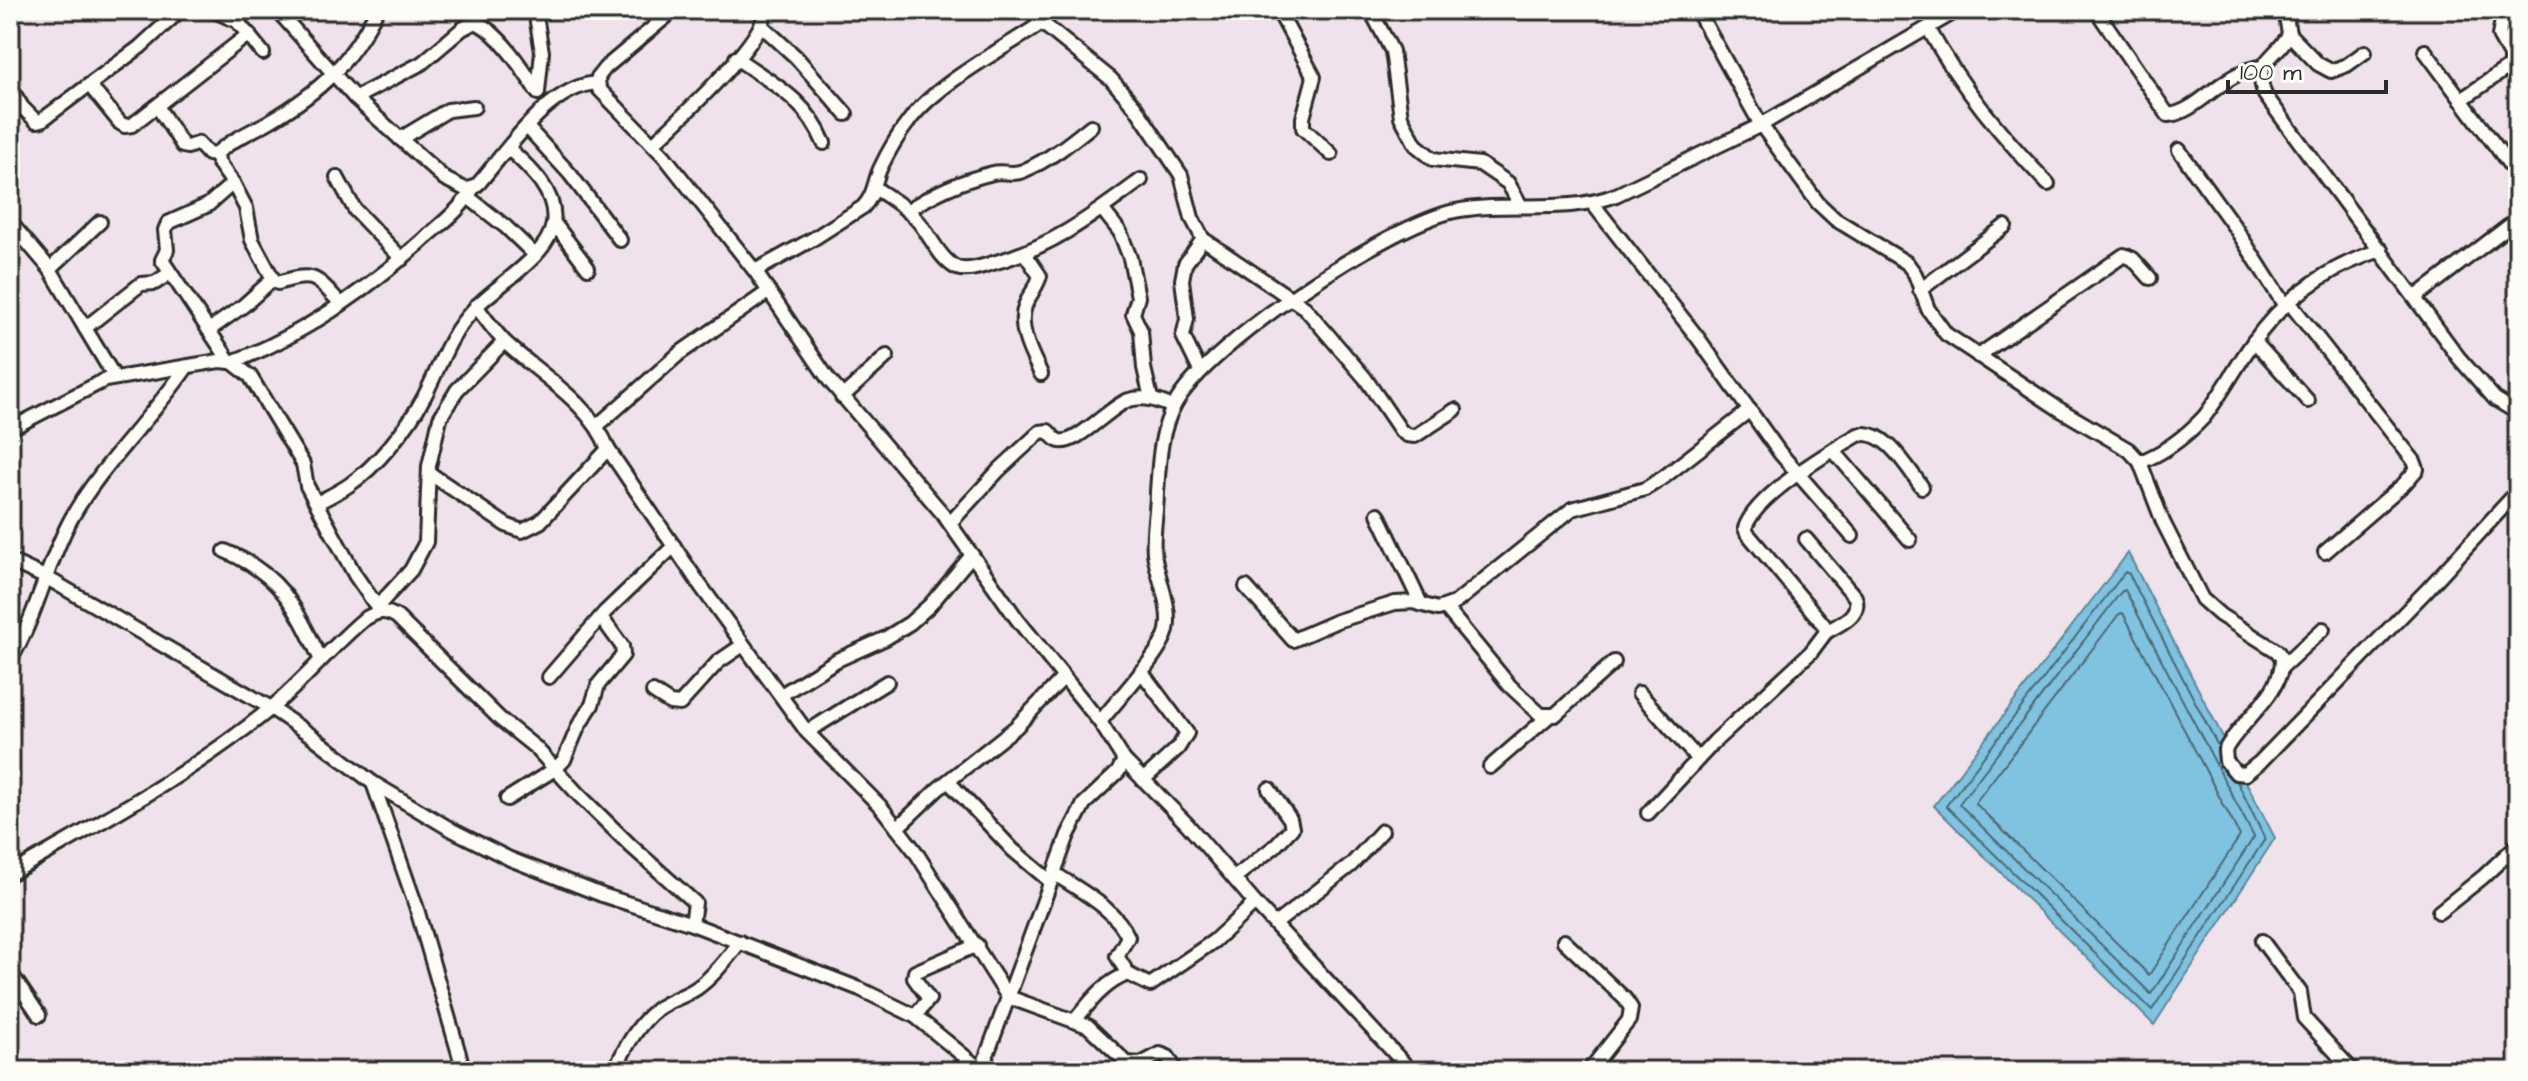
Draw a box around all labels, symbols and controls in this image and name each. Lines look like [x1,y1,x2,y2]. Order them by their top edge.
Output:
scale bar [2228,44,2386,94]
text: 100 m [2240,56,2302,90]

